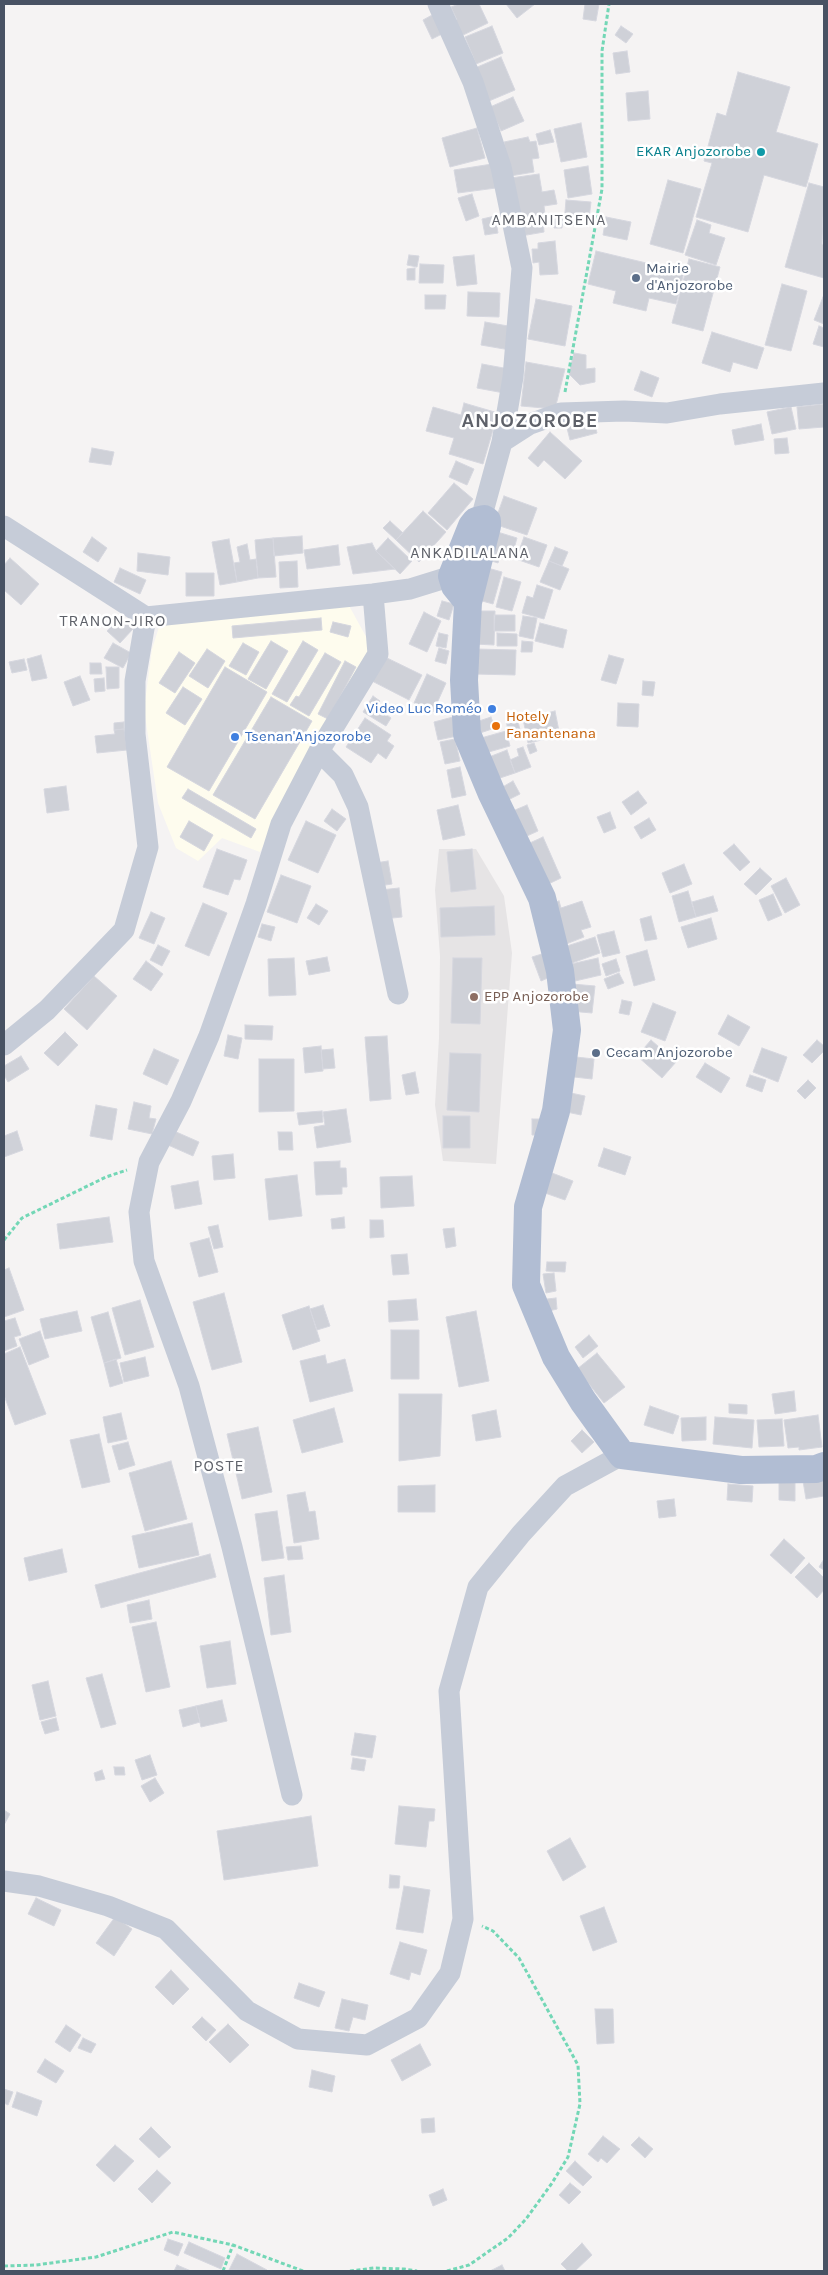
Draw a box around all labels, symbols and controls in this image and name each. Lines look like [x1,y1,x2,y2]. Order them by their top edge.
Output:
place label: EKAR Anjozorobe [636,143,751,161]
marker: EKAR Anjozorobe [755,146,767,158]
district label: AMBANITSENA [490,210,608,230]
place label: Mairie d'Anjozorobe [646,260,733,295]
marker: Mairie d'Anjozorobe [630,272,642,284]
district label: ANJOZOROBE [460,409,600,433]
district label: ANKADILALANA [409,543,531,563]
district label: TRANON-JIRO [58,611,168,631]
place label: Video Luc Roméo [366,700,482,718]
marker: Video Luc Roméo [486,703,498,715]
place label: Hotely Fanantenana [506,708,596,743]
marker: Hotely Fanantenana [490,720,502,732]
place label: Tsenan'Anjozorobe [245,728,371,746]
marker: Tsenan'Anjozorobe [229,731,241,743]
place label: EPP Anjozorobe [484,988,589,1006]
marker: EPP Anjozorobe [468,991,480,1003]
place label: Cecam Anjozorobe [606,1044,733,1062]
marker: Cecam Anjozorobe [590,1047,602,1059]
district label: POSTE [193,1456,245,1476]

